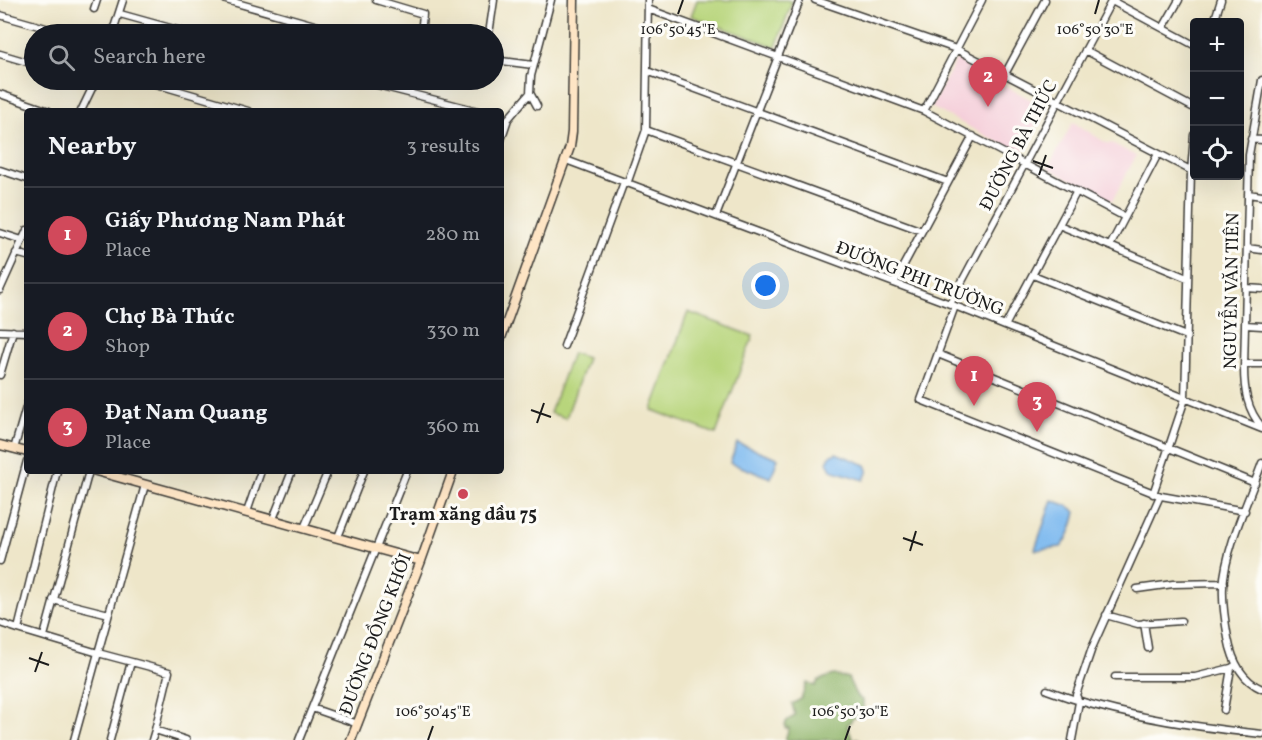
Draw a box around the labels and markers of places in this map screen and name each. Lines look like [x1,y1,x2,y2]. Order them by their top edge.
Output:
pin: 2 [968,57,1008,107]
pin: 1 [954,356,994,406]
pin: 3 [1018,382,1056,432]
marker: Trạm xăng dầu 75 [456,487,470,501]
place label: Trạm xăng dầu 75 [389,503,537,528]

